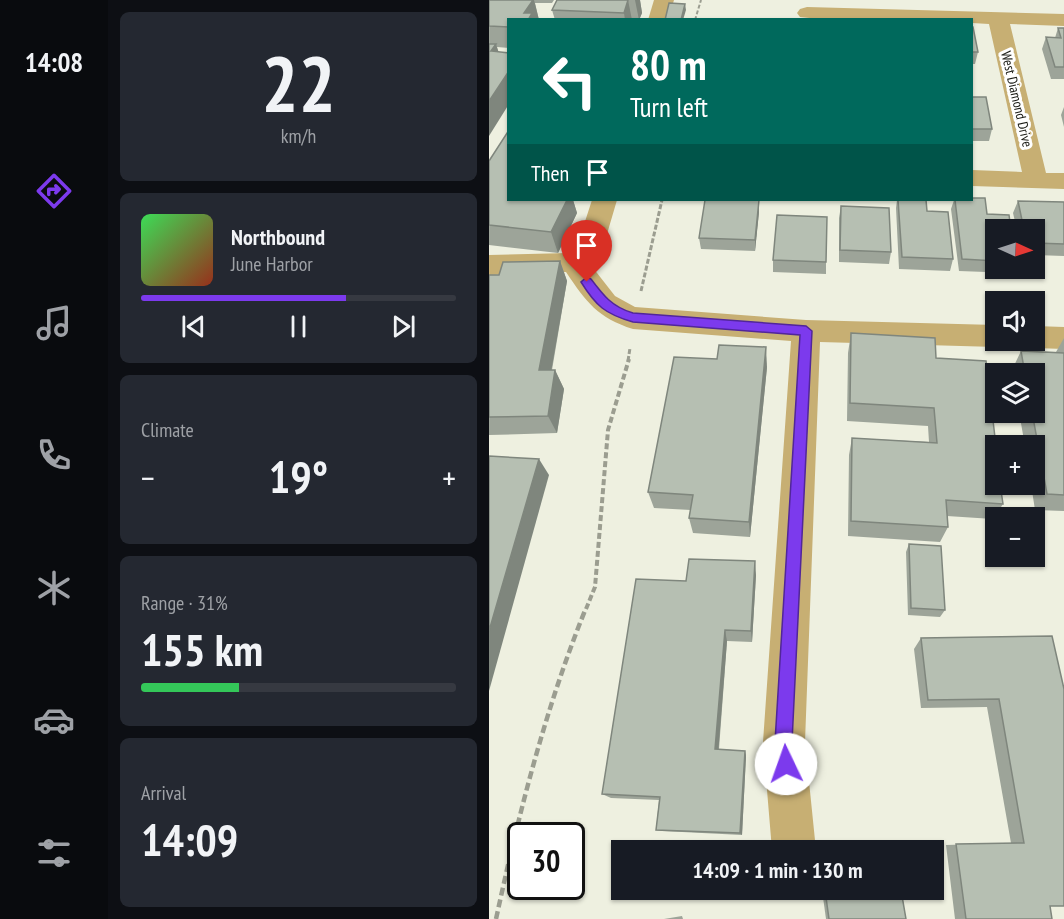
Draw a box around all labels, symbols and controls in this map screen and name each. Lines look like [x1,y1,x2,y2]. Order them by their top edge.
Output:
text: 22 [261,33,336,134]
text: 80 m [630,37,707,92]
icon: left [531,42,609,120]
text: 14:08 [25,45,83,79]
street label: West Diamond Drive [997,49,1037,149]
text: Turn left [630,90,708,124]
text: km/h [281,123,316,149]
icon: arrive [581,156,614,189]
text: Then [531,159,569,187]
icon: directions [33,170,75,212]
north arrow [985,219,1045,279]
map controls [985,219,1045,567]
pin [561,220,612,282]
text: Northbound [231,223,325,251]
icon: arrive [570,229,603,262]
text: June Harbor [231,251,313,277]
button: sound [985,291,1045,351]
icon: music [33,302,75,344]
icon: previous [177,310,210,343]
icon: pause [282,310,315,343]
icon: next [387,310,420,343]
button: layers [985,363,1045,423]
text: Climate [141,417,194,443]
icon: phone [33,434,75,476]
button: + [985,435,1045,495]
text: 19° [269,447,328,505]
text: − [141,456,155,499]
text: + [442,456,456,499]
button: − [985,507,1045,567]
icon: climate [33,567,75,609]
text: Range · 31% [141,590,228,616]
text: 155 km [141,620,263,678]
icon: car [33,699,75,741]
position arrow [754,732,818,796]
text: Arrival [141,780,186,806]
text: 14:09 [141,810,238,868]
speed limit sign: 30 [507,822,585,900]
icon: filters [33,832,75,874]
text: 14:09 · 1 min · 130 m [692,856,863,884]

